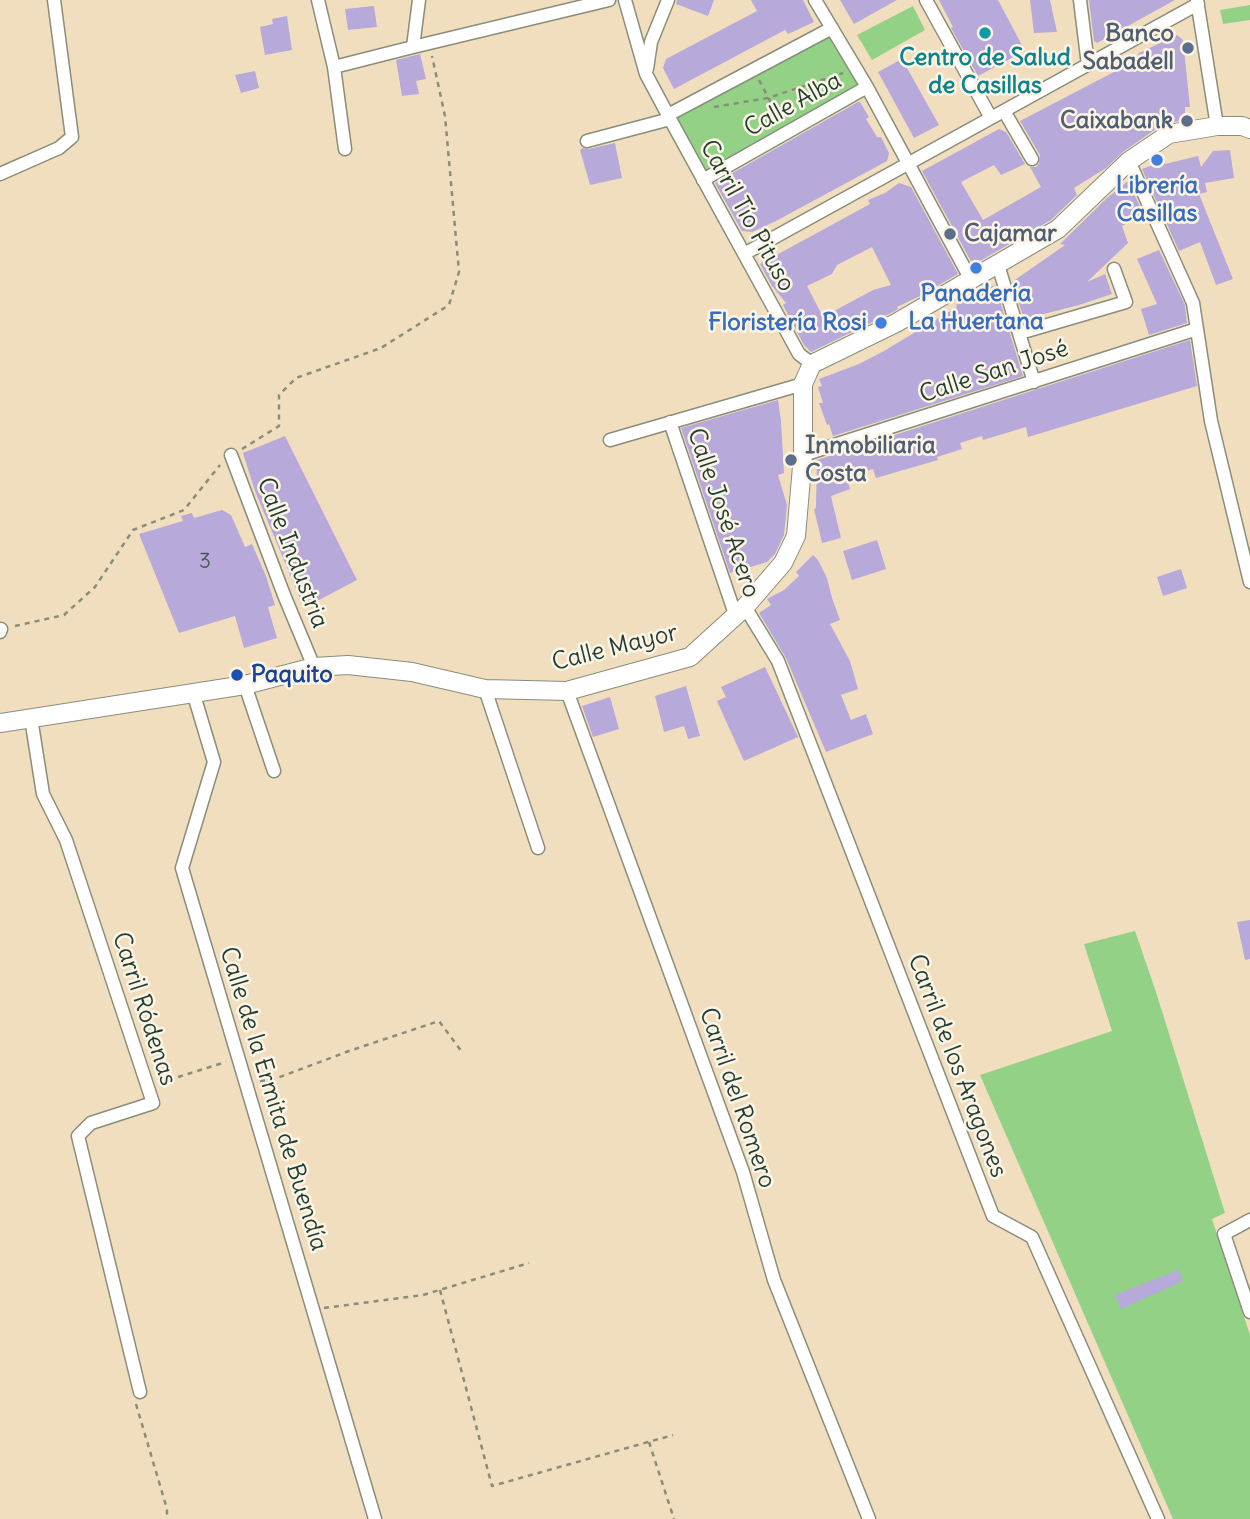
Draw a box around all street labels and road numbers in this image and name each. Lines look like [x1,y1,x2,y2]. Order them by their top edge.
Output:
street label: Calle Alba [739,67,847,143]
street label: Carril Tío Pituso [693,135,801,297]
street label: Calle San José [916,334,1072,410]
street label: Calle José Acero [681,425,765,601]
street label: Calle Industria [250,474,334,632]
street label: Calle Mayor [549,618,681,678]
street label: Carril Ródenas [106,929,182,1089]
street label: Calle de la Ermita de Buendía [213,944,333,1254]
street label: Carril de los Aragones [901,950,1013,1182]
street label: Carril del Romero [693,1004,781,1192]

